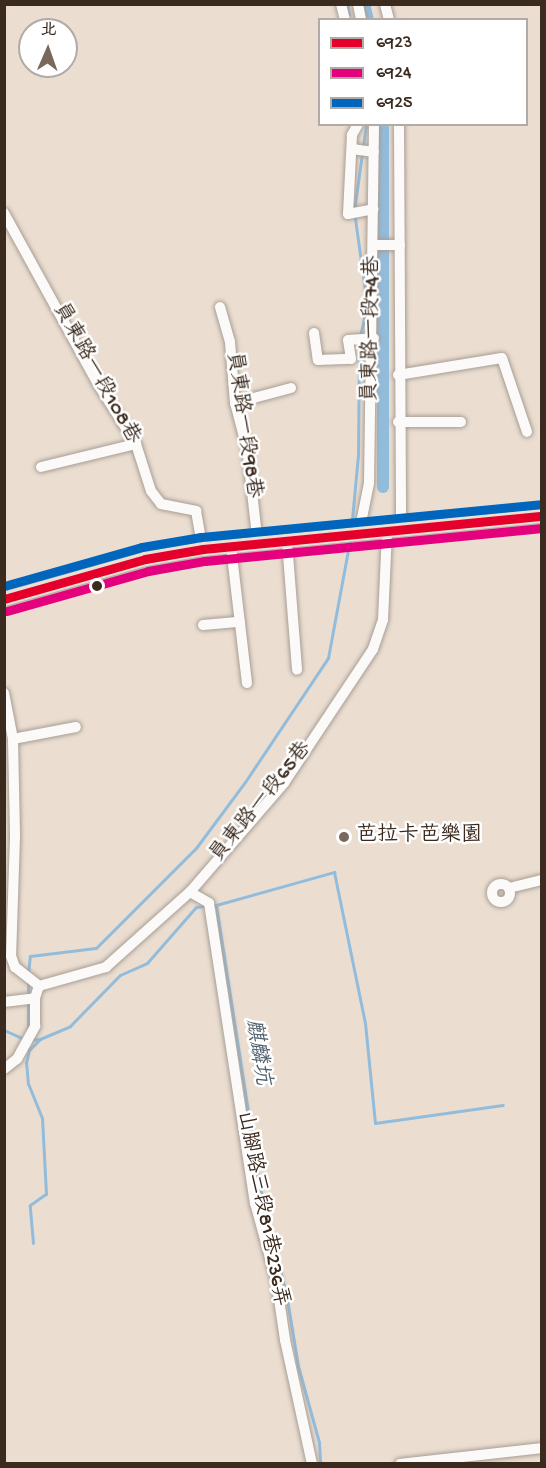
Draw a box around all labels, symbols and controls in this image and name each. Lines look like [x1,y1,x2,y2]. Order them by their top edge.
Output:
north arrow [18,18,78,78]
legend [318,18,528,126]
text: 北 [40,22,57,41]
text: 6923 [376,33,412,54]
text: 6924 [376,63,411,84]
text: 6925 [376,93,412,114]
street label: 員東路一段74巷 [359,255,387,403]
street label: 員東路一段108巷 [46,299,144,449]
street label: 員東路一段98巷 [219,350,265,500]
unlabelled marker [91,580,103,592]
street label: 員東路一段65巷 [206,738,318,868]
place label: 芭拉卡芭樂園 [356,824,482,850]
marker: 芭拉卡芭樂園 [337,830,351,844]
water label: 麒麟坑 [238,1017,274,1087]
street label: 山腳路三段81巷236弄 [230,1109,292,1309]

